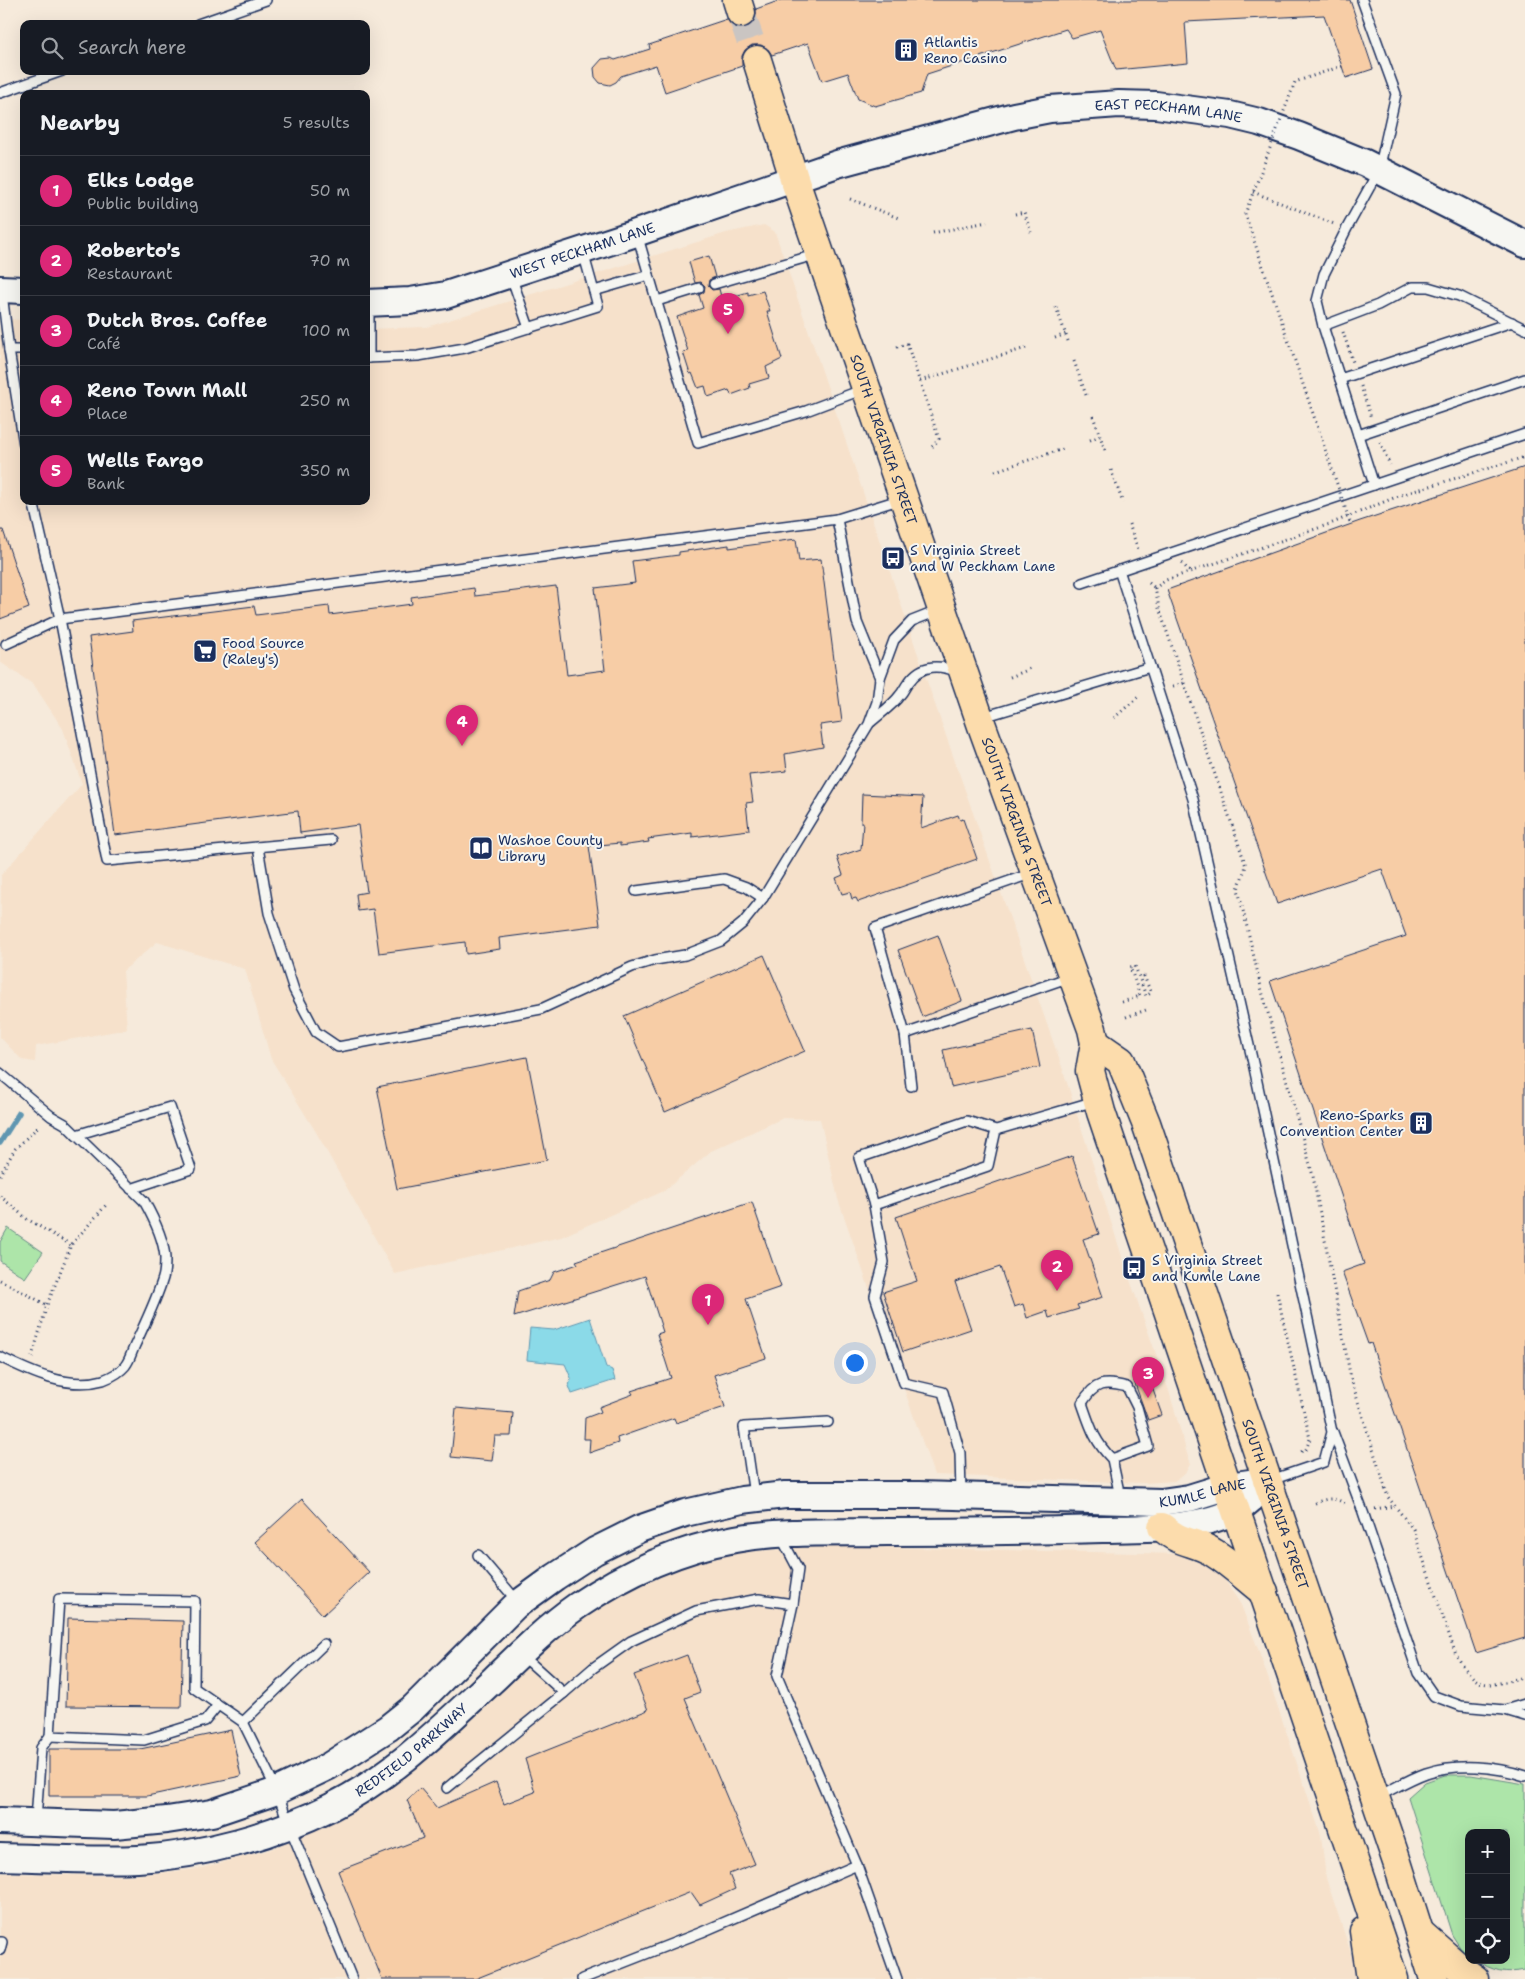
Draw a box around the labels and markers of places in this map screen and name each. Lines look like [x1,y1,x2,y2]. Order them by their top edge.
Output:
place label: Atlantis Reno Casino [924,33,1007,67]
building icon: Atlantis Reno Casino [893,37,919,63]
pin: 5 [712,293,744,334]
place label: S Virginia Street and W Peckham Lane [910,541,1056,575]
bus stop icon: S Virginia Street and W Peckham Lane [880,545,906,571]
place label: Food Source (Raley's) [222,634,305,668]
supermarket icon: Food Source (Raley's) [192,638,218,664]
pin: 4 [446,705,478,746]
place label: Washoe County Library [498,831,603,865]
library icon: Washoe County Library [468,835,494,861]
place label: Reno-Sparks Convention Center [1279,1106,1404,1140]
building icon: Reno-Sparks Convention Center [1408,1110,1434,1136]
pin: 2 [1041,1250,1073,1291]
place label: S Virginia Street and Kumle Lane [1152,1251,1263,1285]
bus stop icon: S Virginia Street and Kumle Lane [1121,1255,1147,1281]
pin: 1 [692,1284,724,1325]
pin: 3 [1132,1357,1164,1398]

